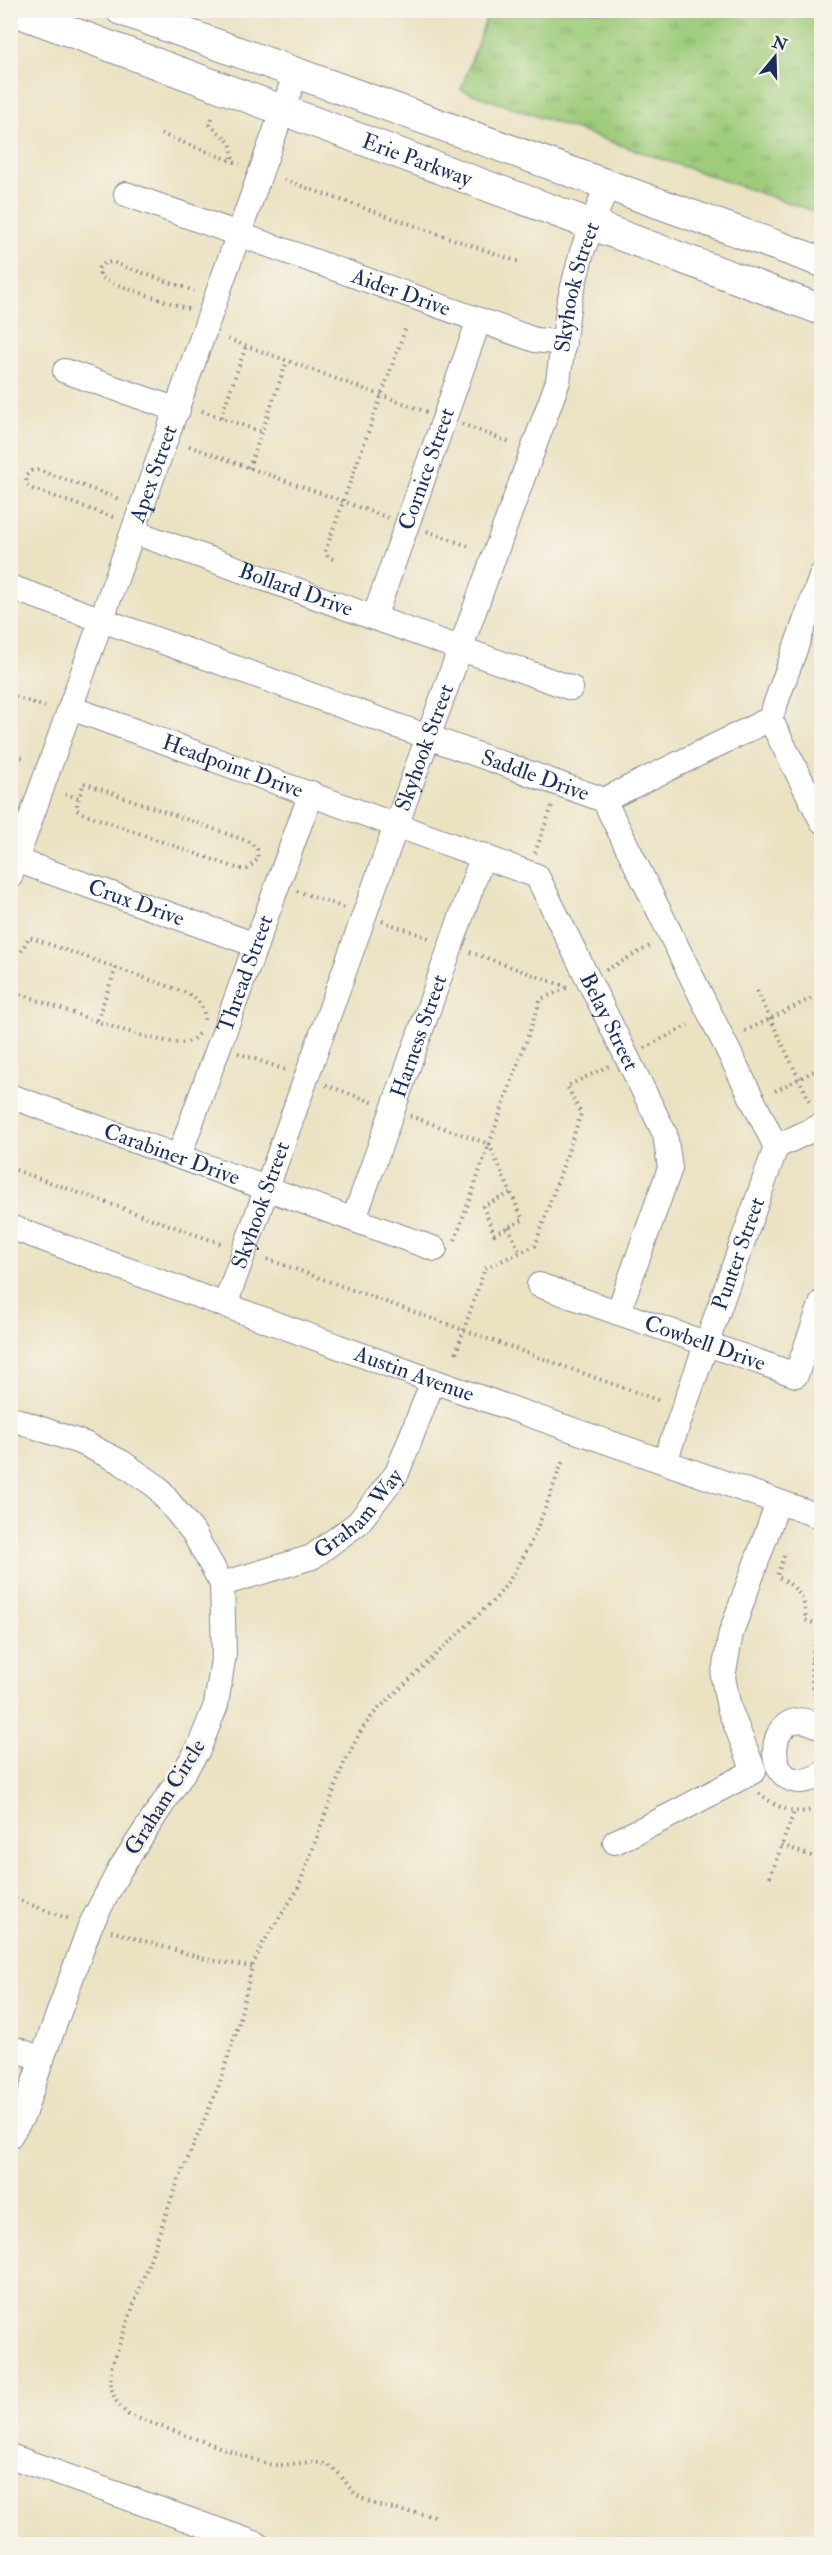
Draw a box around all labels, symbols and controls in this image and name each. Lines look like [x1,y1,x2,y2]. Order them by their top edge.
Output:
north arrow [745,27,805,87]
text: N [769,32,790,56]
street label: Erie Parkway [358,127,476,193]
street label: Skyhook Street [548,218,606,354]
street label: Aider Drive [347,261,454,323]
street label: Cornice Street [392,404,461,534]
street label: Apex Street [123,421,184,527]
street label: Bollard Drive [235,557,357,623]
street label: Skyhook Street [389,680,460,815]
street label: Headpoint Drive [159,728,307,805]
street label: Saddle Drive [477,743,593,808]
street label: Crux Drive [84,873,188,933]
street label: Thread Street [211,911,279,1036]
street label: Belay Street [573,968,645,1075]
street label: Harness Street [384,971,453,1101]
street label: Carabiner Drive [100,1117,244,1192]
street label: Skyhook Street [225,1138,296,1273]
street label: Punter Street [706,1193,771,1314]
street label: Cowbell Drive [641,1309,769,1377]
street label: Austin Avenue [349,1339,478,1408]
street label: Graham Way [308,1463,409,1565]
street label: Graham Circle [118,1734,212,1860]

